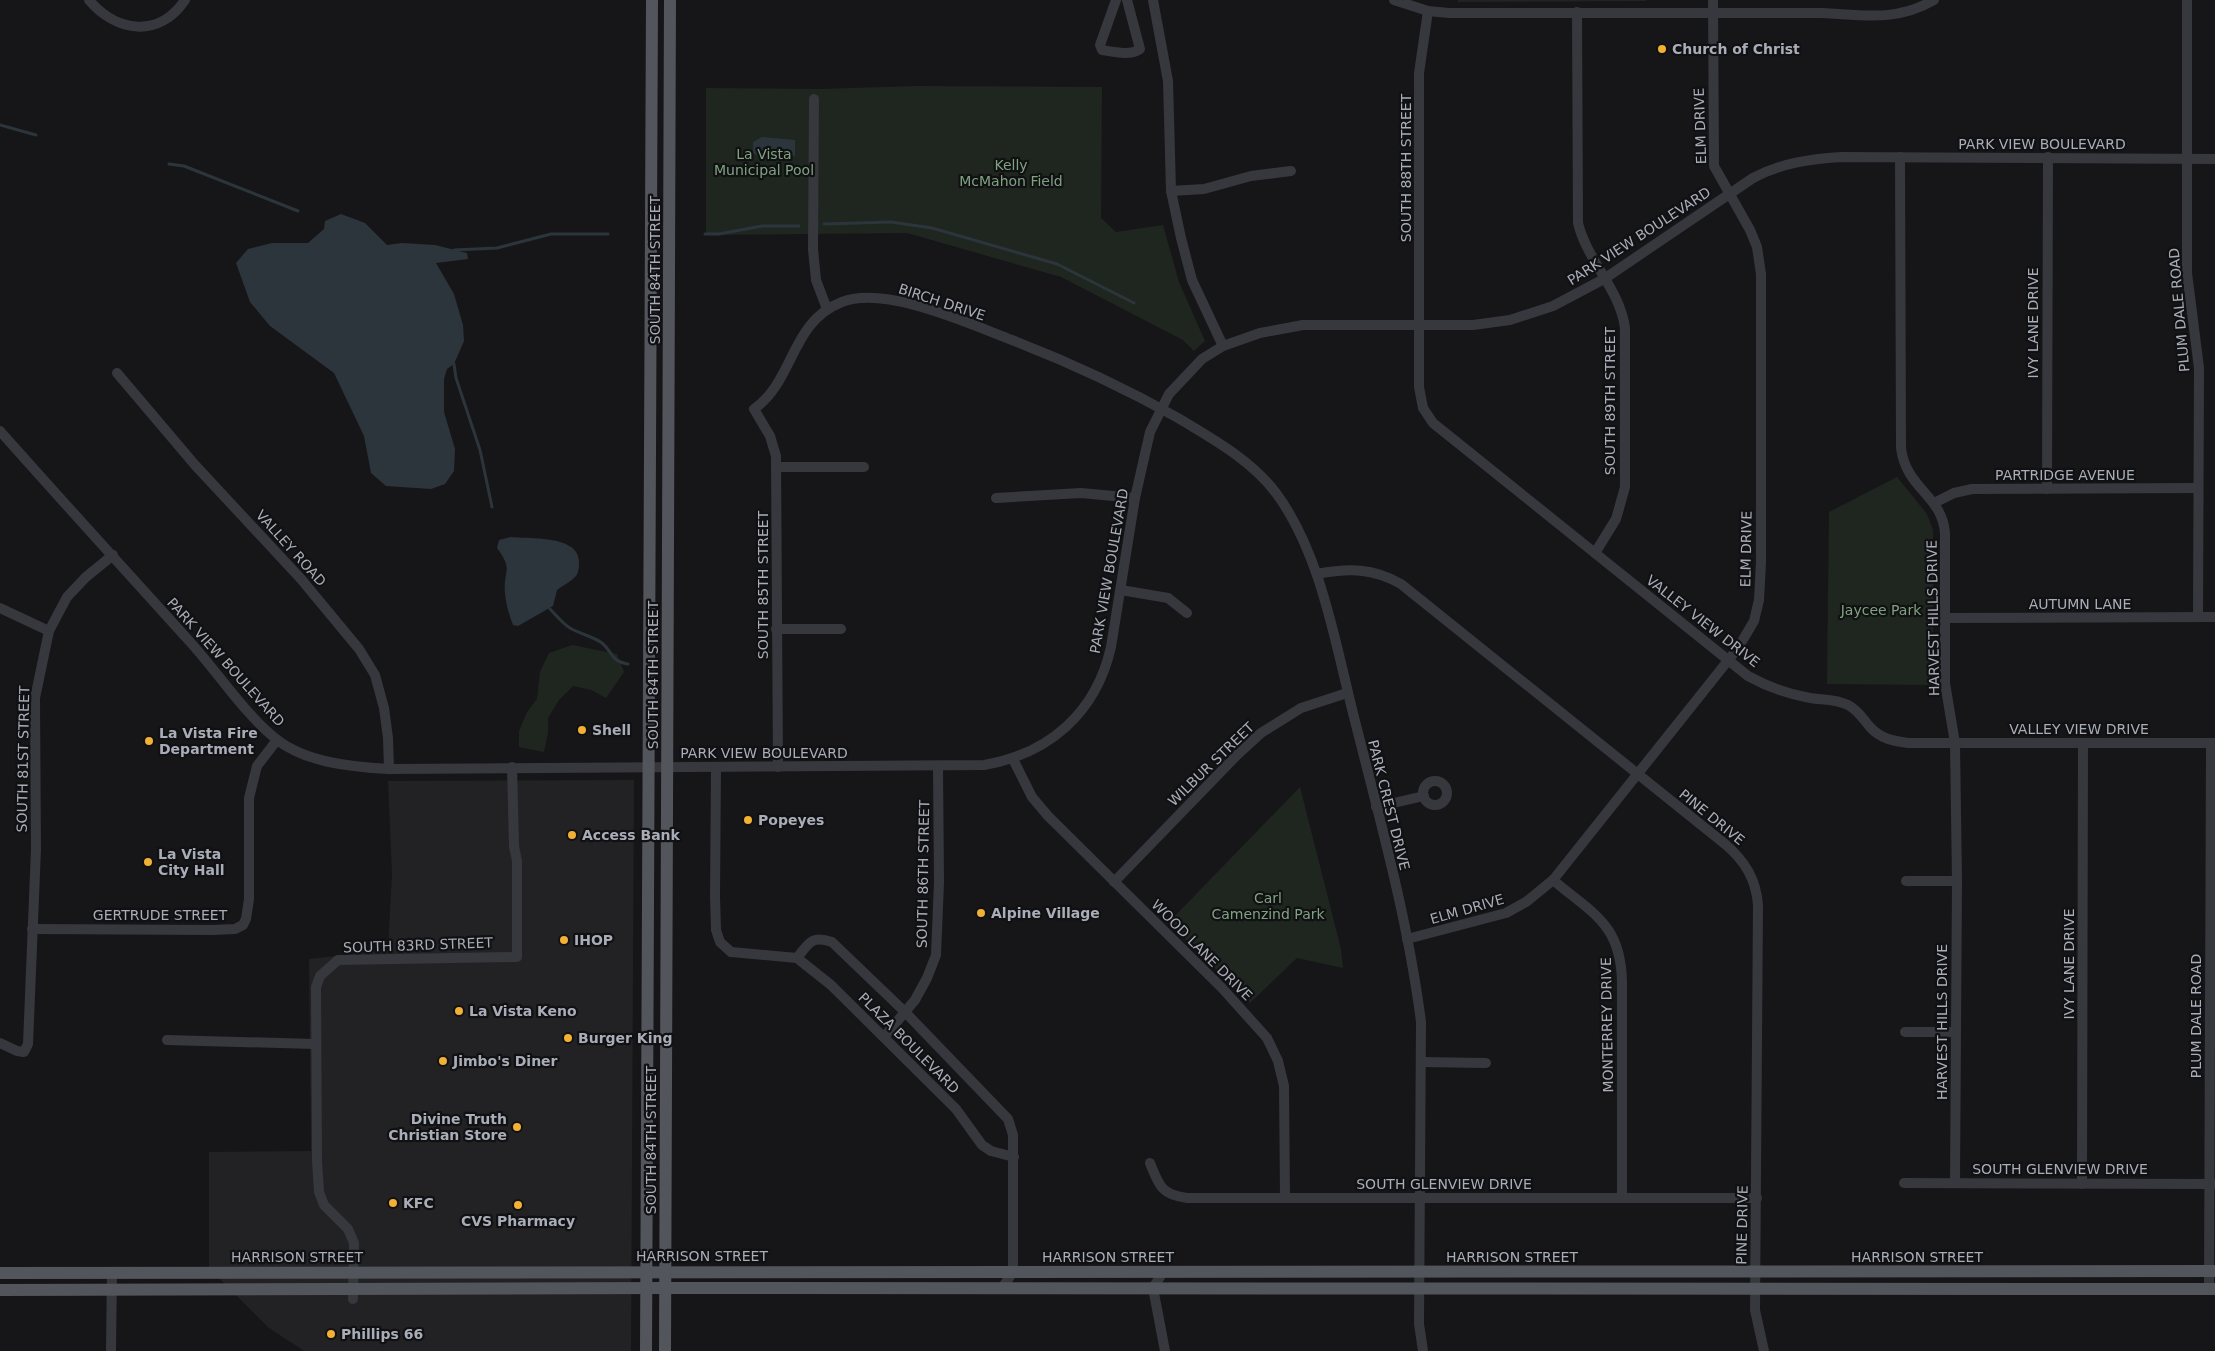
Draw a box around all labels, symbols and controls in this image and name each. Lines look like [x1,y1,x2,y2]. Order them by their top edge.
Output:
place label: Church of Christ [1672,41,1800,57]
marker: Church of Christ [1656,43,1668,55]
street label: ELM DRIVE [1691,88,1709,164]
street label: SOUTH 88TH STREET [1398,93,1414,242]
street label: PARK VIEW BOULEVARD [1958,136,2126,152]
park label: La Vista Municipal Pool [714,146,814,178]
park label: Kelly McMahon Field [959,157,1063,189]
street label: PARK VIEW BOULEVARD [1564,184,1714,288]
street label: SOUTH 84TH STREET [647,195,663,344]
street label: PLUM DALE ROAD [2166,247,2192,373]
street label: IVY LANE DRIVE [2025,267,2041,379]
street label: BIRCH DRIVE [896,280,988,324]
street label: SOUTH 89TH STREET [1602,326,1618,475]
street label: PARTRIDGE AVENUE [1995,467,2135,483]
street label: PARK VIEW BOULEVARD [1087,487,1131,655]
street label: VALLEY ROAD [253,507,329,589]
street label: SOUTH 85TH STREET [755,510,771,659]
street label: ELM DRIVE [1737,511,1755,587]
street label: HARVEST HILLS DRIVE [1924,540,1942,696]
street label: VALLEY VIEW DRIVE [1643,572,1763,670]
street label: PARK VIEW BOULEVARD [164,594,288,730]
street label: AUTUMN LANE [2029,596,2131,612]
street label: SOUTH 84TH STREET [645,600,661,749]
park label: Jaycee Park [1840,602,1922,618]
street label: SOUTH 81ST STREET [14,685,32,833]
street label: WILBUR STREET [1165,719,1258,809]
street label: VALLEY VIEW DRIVE [2009,721,2149,737]
place label: Shell [592,722,631,738]
marker: Shell [576,724,588,736]
place label: La Vista Fire Department [159,725,258,757]
marker: La Vista Fire Department [143,735,155,747]
street label: PARK CREST DRIVE [1365,738,1413,872]
street label: PARK VIEW BOULEVARD [680,745,848,761]
street label: PINE DRIVE [1676,786,1748,848]
street label: SOUTH 86TH STREET [914,799,932,948]
place label: Popeyes [758,812,824,828]
marker: Popeyes [742,814,754,826]
place label: Access Bank [582,827,681,843]
marker: Access Bank [566,829,578,841]
place label: La Vista City Hall [158,846,225,878]
marker: La Vista City Hall [142,856,154,868]
park label: Carl Camenzind Park [1211,890,1325,922]
street label: ELM DRIVE [1428,891,1506,927]
street label: WOOD LANE DRIVE [1148,896,1256,1004]
place label: Alpine Village [991,905,1100,921]
street label: GERTRUDE STREET [93,907,228,923]
marker: Alpine Village [975,907,987,919]
street label: IVY LANE DRIVE [2061,908,2077,1020]
place label: IHOP [574,932,613,948]
street label: SOUTH 83RD STREET [343,934,494,956]
marker: IHOP [558,934,570,946]
street label: HARVEST HILLS DRIVE [1934,944,1950,1100]
street label: PLUM DALE ROAD [2188,954,2204,1078]
street label: MONTERREY DRIVE [1598,957,1616,1093]
street label: PLAZA BOULEVARD [855,989,963,1097]
place label: La Vista Keno [469,1003,577,1019]
marker: La Vista Keno [453,1005,465,1017]
place label: Burger King [578,1030,672,1046]
marker: Burger King [562,1032,574,1044]
place label: Jimbo's Diner [452,1053,558,1069]
marker: Jimbo's Diner [437,1055,449,1067]
street label: SOUTH 84TH STREET [643,1065,659,1214]
place label: Divine Truth Christian Store [388,1111,507,1143]
marker: Divine Truth Christian Store [511,1121,523,1133]
street label: SOUTH GLENVIEW DRIVE [1972,1161,2148,1177]
street label: SOUTH GLENVIEW DRIVE [1356,1176,1532,1192]
street label: PINE DRIVE [1733,1185,1751,1265]
place label: KFC [403,1195,434,1211]
marker: KFC [387,1197,399,1209]
marker: CVS Pharmacy [512,1199,524,1211]
place label: CVS Pharmacy [461,1213,575,1229]
street label: HARRISON STREET [636,1248,768,1264]
street label: HARRISON STREET [231,1249,363,1265]
street label: HARRISON STREET [1042,1249,1174,1265]
street label: HARRISON STREET [1446,1249,1578,1265]
street label: HARRISON STREET [1851,1249,1983,1265]
place label: Phillips 66 [341,1326,423,1342]
marker: Phillips 66 [325,1328,337,1340]

